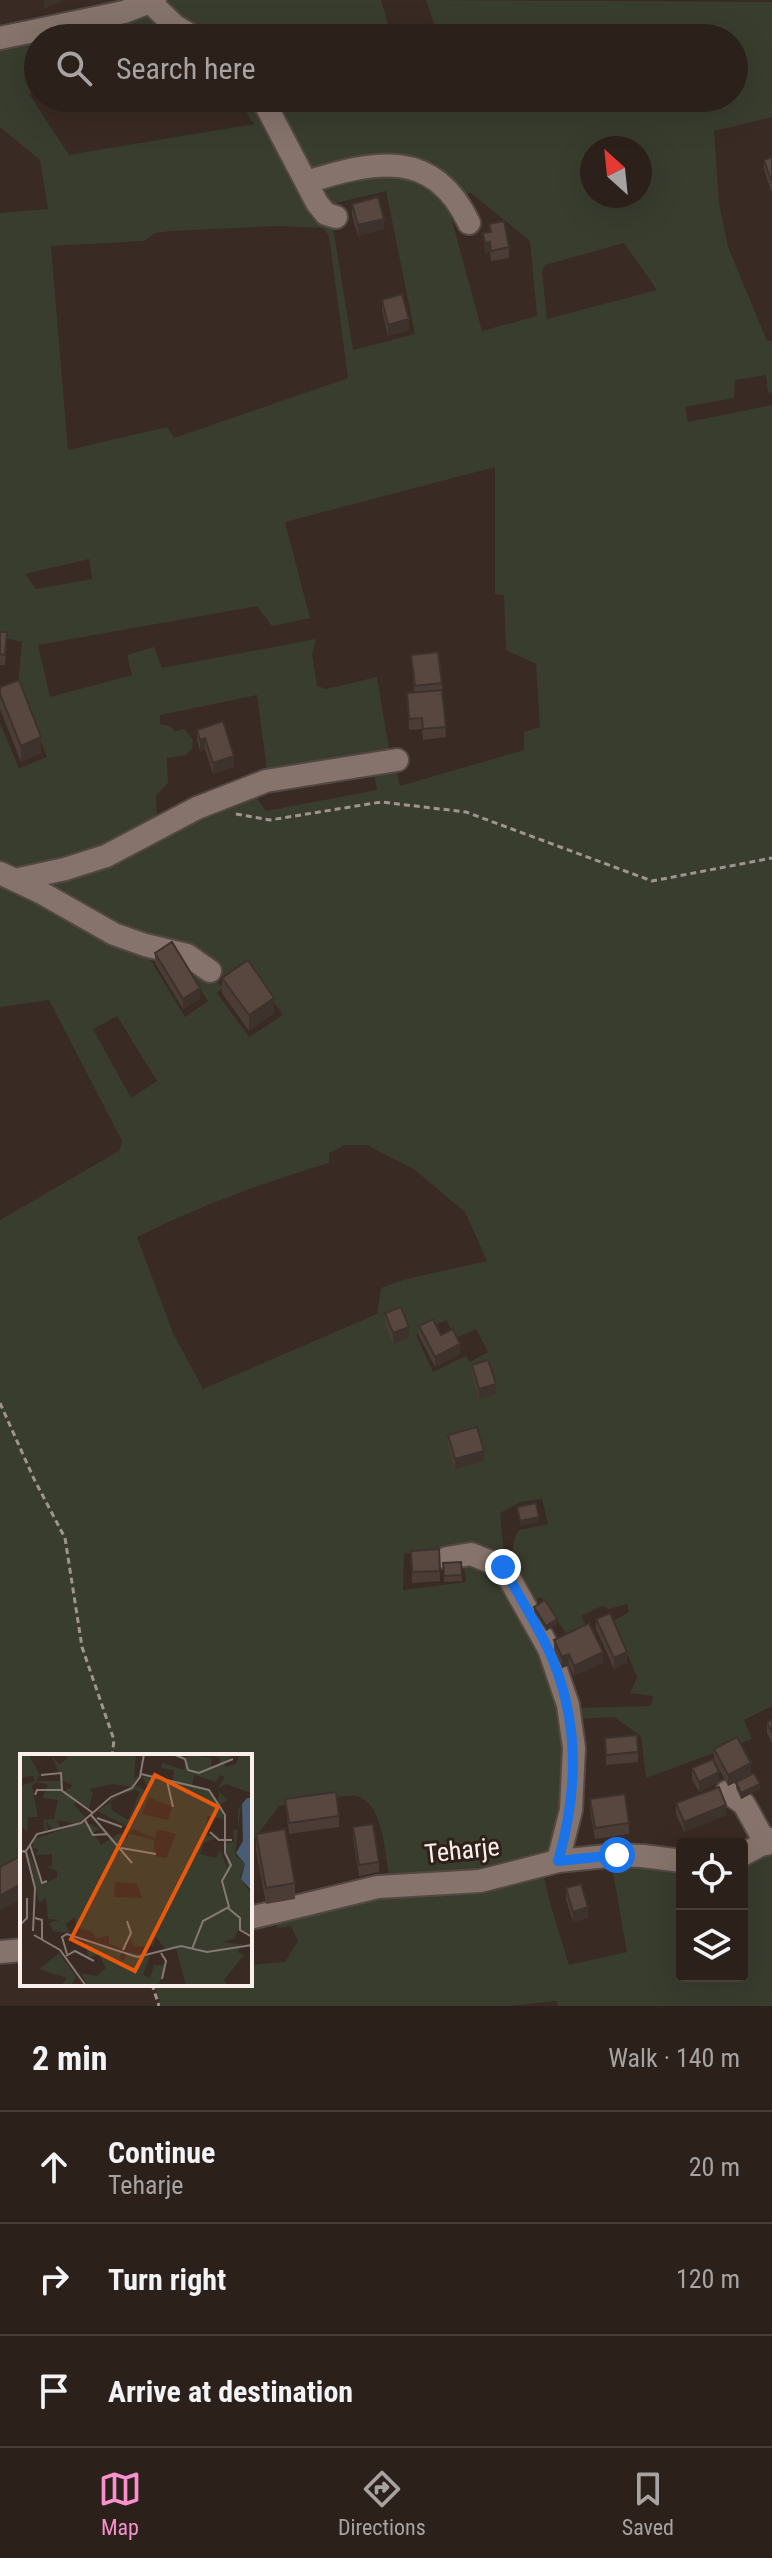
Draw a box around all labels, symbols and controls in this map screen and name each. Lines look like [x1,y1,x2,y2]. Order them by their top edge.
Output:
search box [24,24,748,112]
icon: search [52,46,96,90]
text: Search here [116,51,256,86]
north arrow [580,136,652,208]
route end [485,1549,521,1585]
inset map [20,1754,252,1986]
street label: Teharje [423,1831,501,1869]
route start [599,1837,635,1873]
map controls [676,1838,748,1982]
button: locate [676,1838,748,1910]
button: layers [676,1910,748,1982]
text: 2 min [32,2038,108,2078]
text: Walk · 140 m [608,2043,740,2073]
text: Continue [108,2135,215,2170]
icon: ahead [32,2145,76,2189]
text: 20 m [689,2152,740,2182]
text: Teharje [108,2170,183,2200]
icon: right [32,2257,76,2301]
text: Turn right [108,2262,226,2297]
text: 120 m [676,2264,740,2294]
icon: arrive [32,2369,76,2413]
text: Arrive at destination [108,2374,353,2409]
tab: Map [98,2467,142,2540]
tab: Directions [338,2467,426,2540]
tab: Saved [622,2467,674,2540]

